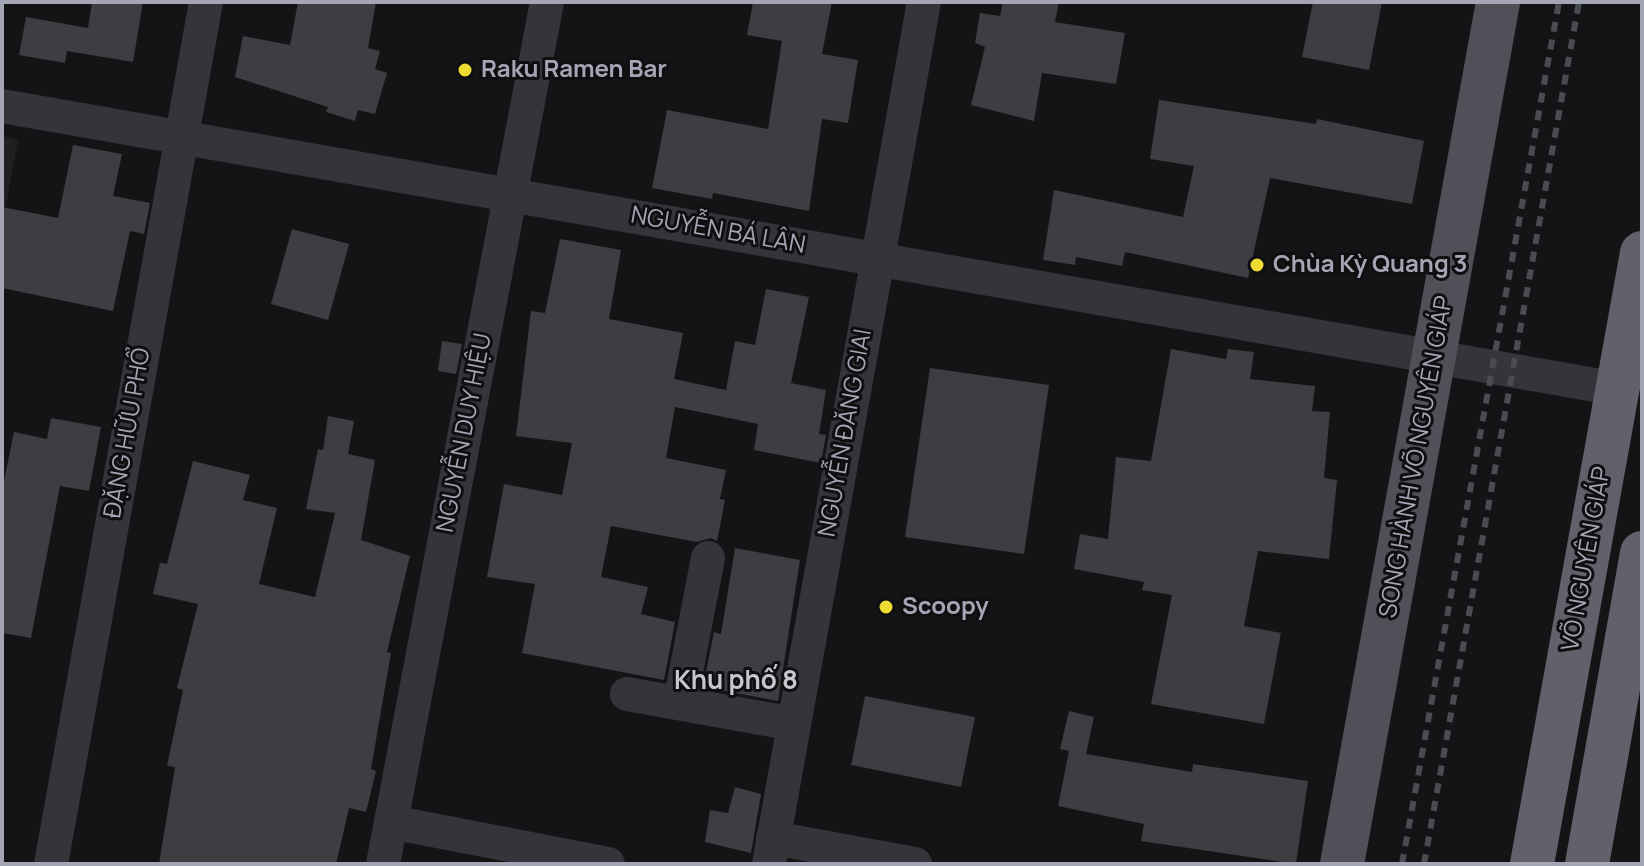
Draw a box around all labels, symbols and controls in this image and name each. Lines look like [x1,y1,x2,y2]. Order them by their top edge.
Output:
place label: Raku Ramen Bar [481,56,667,84]
marker: Raku Ramen Bar [456,61,474,79]
street label: NGUYỄN BÁ LÂN [628,201,808,261]
place label: Chùa Kỳ Quang 3 [1273,251,1467,279]
marker: Chùa Kỳ Quang 3 [1248,256,1266,274]
street label: SONG HÀNH VÕ NGUYÊN GIÁP [1374,294,1460,620]
street label: NGUYỄN ĐĂNG GIAI [814,327,878,539]
street label: NGUYỄN DUY HIỆU [432,331,498,535]
street label: ĐẶNG HỮU PHỔ [99,346,157,520]
street label: VÕ NGUYÊN GIÁP [1557,464,1617,654]
place label: Scoopy [902,593,989,621]
marker: Scoopy [877,598,895,616]
district label: Khu phố 8 [674,666,798,698]

